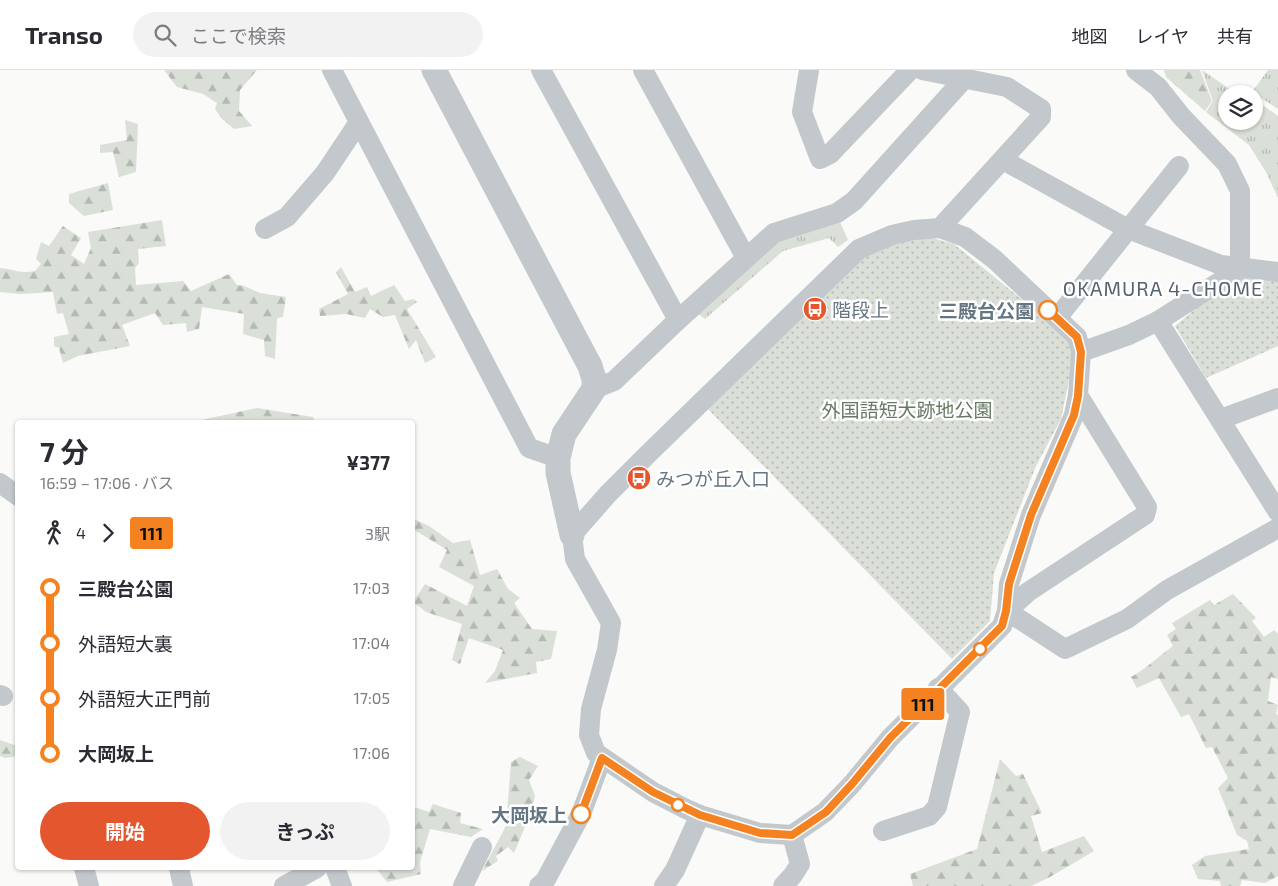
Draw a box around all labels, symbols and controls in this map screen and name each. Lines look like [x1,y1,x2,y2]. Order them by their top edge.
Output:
search box [133,12,483,57]
text: Transo [25,20,103,49]
icon: search [151,21,179,49]
text: ここで検索 [191,24,286,47]
text: 地図 [1072,25,1108,47]
text: レイヤ [1136,25,1189,47]
text: 共有 [1217,25,1253,47]
map controls [1218,85,1263,130]
button: layers [1218,85,1263,130]
district label: OKAMURA 4-CHOME [1063,276,1263,300]
bus stop icon: 階段上 [802,296,828,322]
place label: 階段上 [832,298,889,321]
place label: 三殿台公園 [939,299,1034,322]
marker: 三殿台公園 [1038,300,1058,320]
park label: 外国語短大跡地公園 [821,398,993,421]
text: 7 分 [40,434,89,468]
text: ¥377 [347,451,390,474]
bus stop icon: みつが丘入口 [626,465,652,491]
place label: みつが丘入口 [656,467,770,490]
text: 16:59 – 17:06 · バス [40,473,174,492]
icon: walk [40,519,68,547]
icon: forward [94,519,122,547]
text: 111 [140,522,163,544]
text: 4 [76,523,86,542]
text: 3駅 [365,524,390,543]
text: 三殿台公園 [78,577,173,600]
text: 17:03 [353,578,390,597]
text: 外語短大裏 [78,632,173,655]
text: 17:04 [352,633,390,652]
unlabelled marker [973,642,987,656]
text: 外語短大正門前 [78,687,211,710]
text: 17:05 [353,688,390,707]
line badge: 111 [894,688,952,720]
text: 111 [911,693,935,715]
text: 大岡坂上 [78,742,154,765]
text: 17:06 [353,743,390,762]
unlabelled marker [671,798,685,812]
button: 開始 [40,802,210,860]
button: きっぷ [220,802,390,860]
place label: 大岡坂上 [491,803,567,826]
marker: 大岡坂上 [571,804,591,824]

